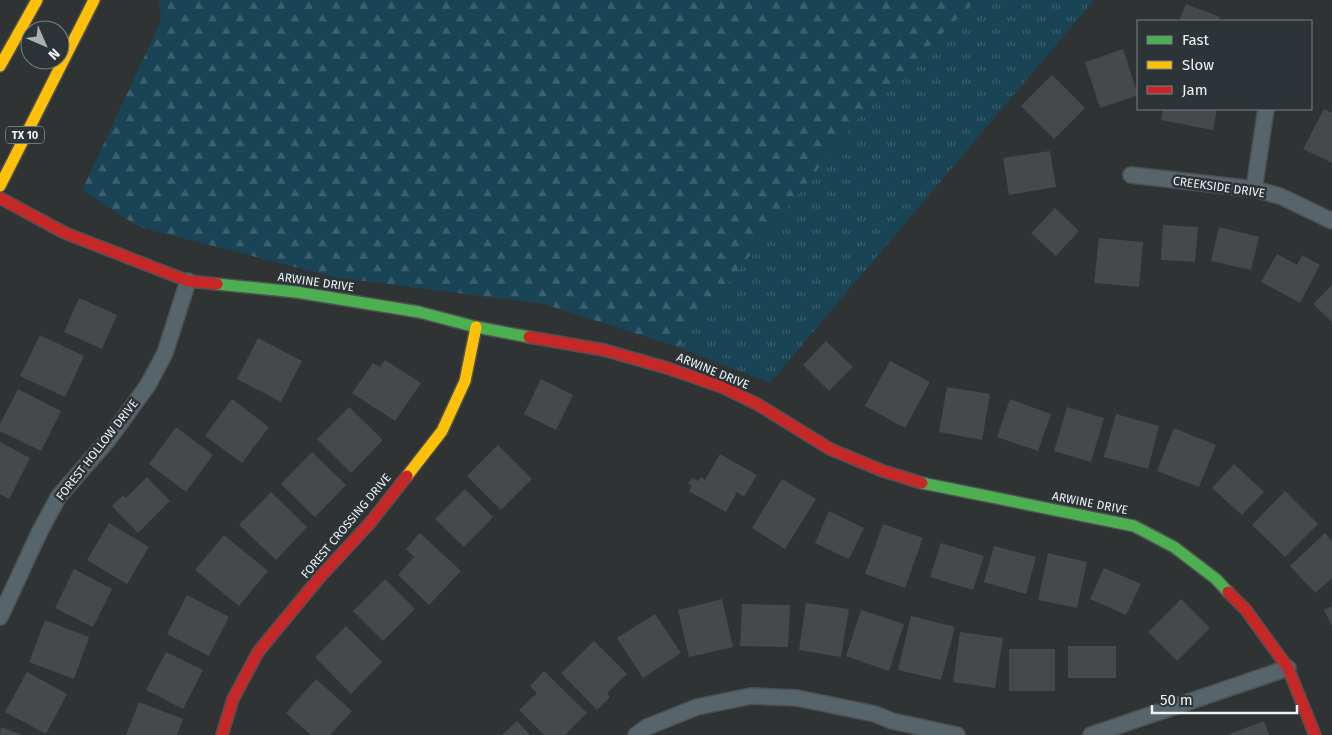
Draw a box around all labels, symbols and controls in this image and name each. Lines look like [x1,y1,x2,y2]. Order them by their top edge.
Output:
north arrow [20,20,70,70]
legend [1137,20,1312,110]
text: Fast [1182,31,1209,49]
text: N [45,45,63,63]
text: Slow [1182,56,1214,74]
text: Jam [1182,81,1208,99]
road number: TX 10 [6,126,44,144]
street label: CREEKSIDE DRIVE [1172,174,1266,200]
street label: ARWINE DRIVE [277,270,355,294]
street label: ARWINE DRIVE [675,350,751,392]
street label: FOREST HOLLOW DRIVE [53,397,141,503]
street label: FOREST CROSSING DRIVE [298,471,394,581]
street label: ARWINE DRIVE [1051,489,1129,517]
scale bar [1152,682,1297,714]
text: 50 m [1160,691,1193,709]

